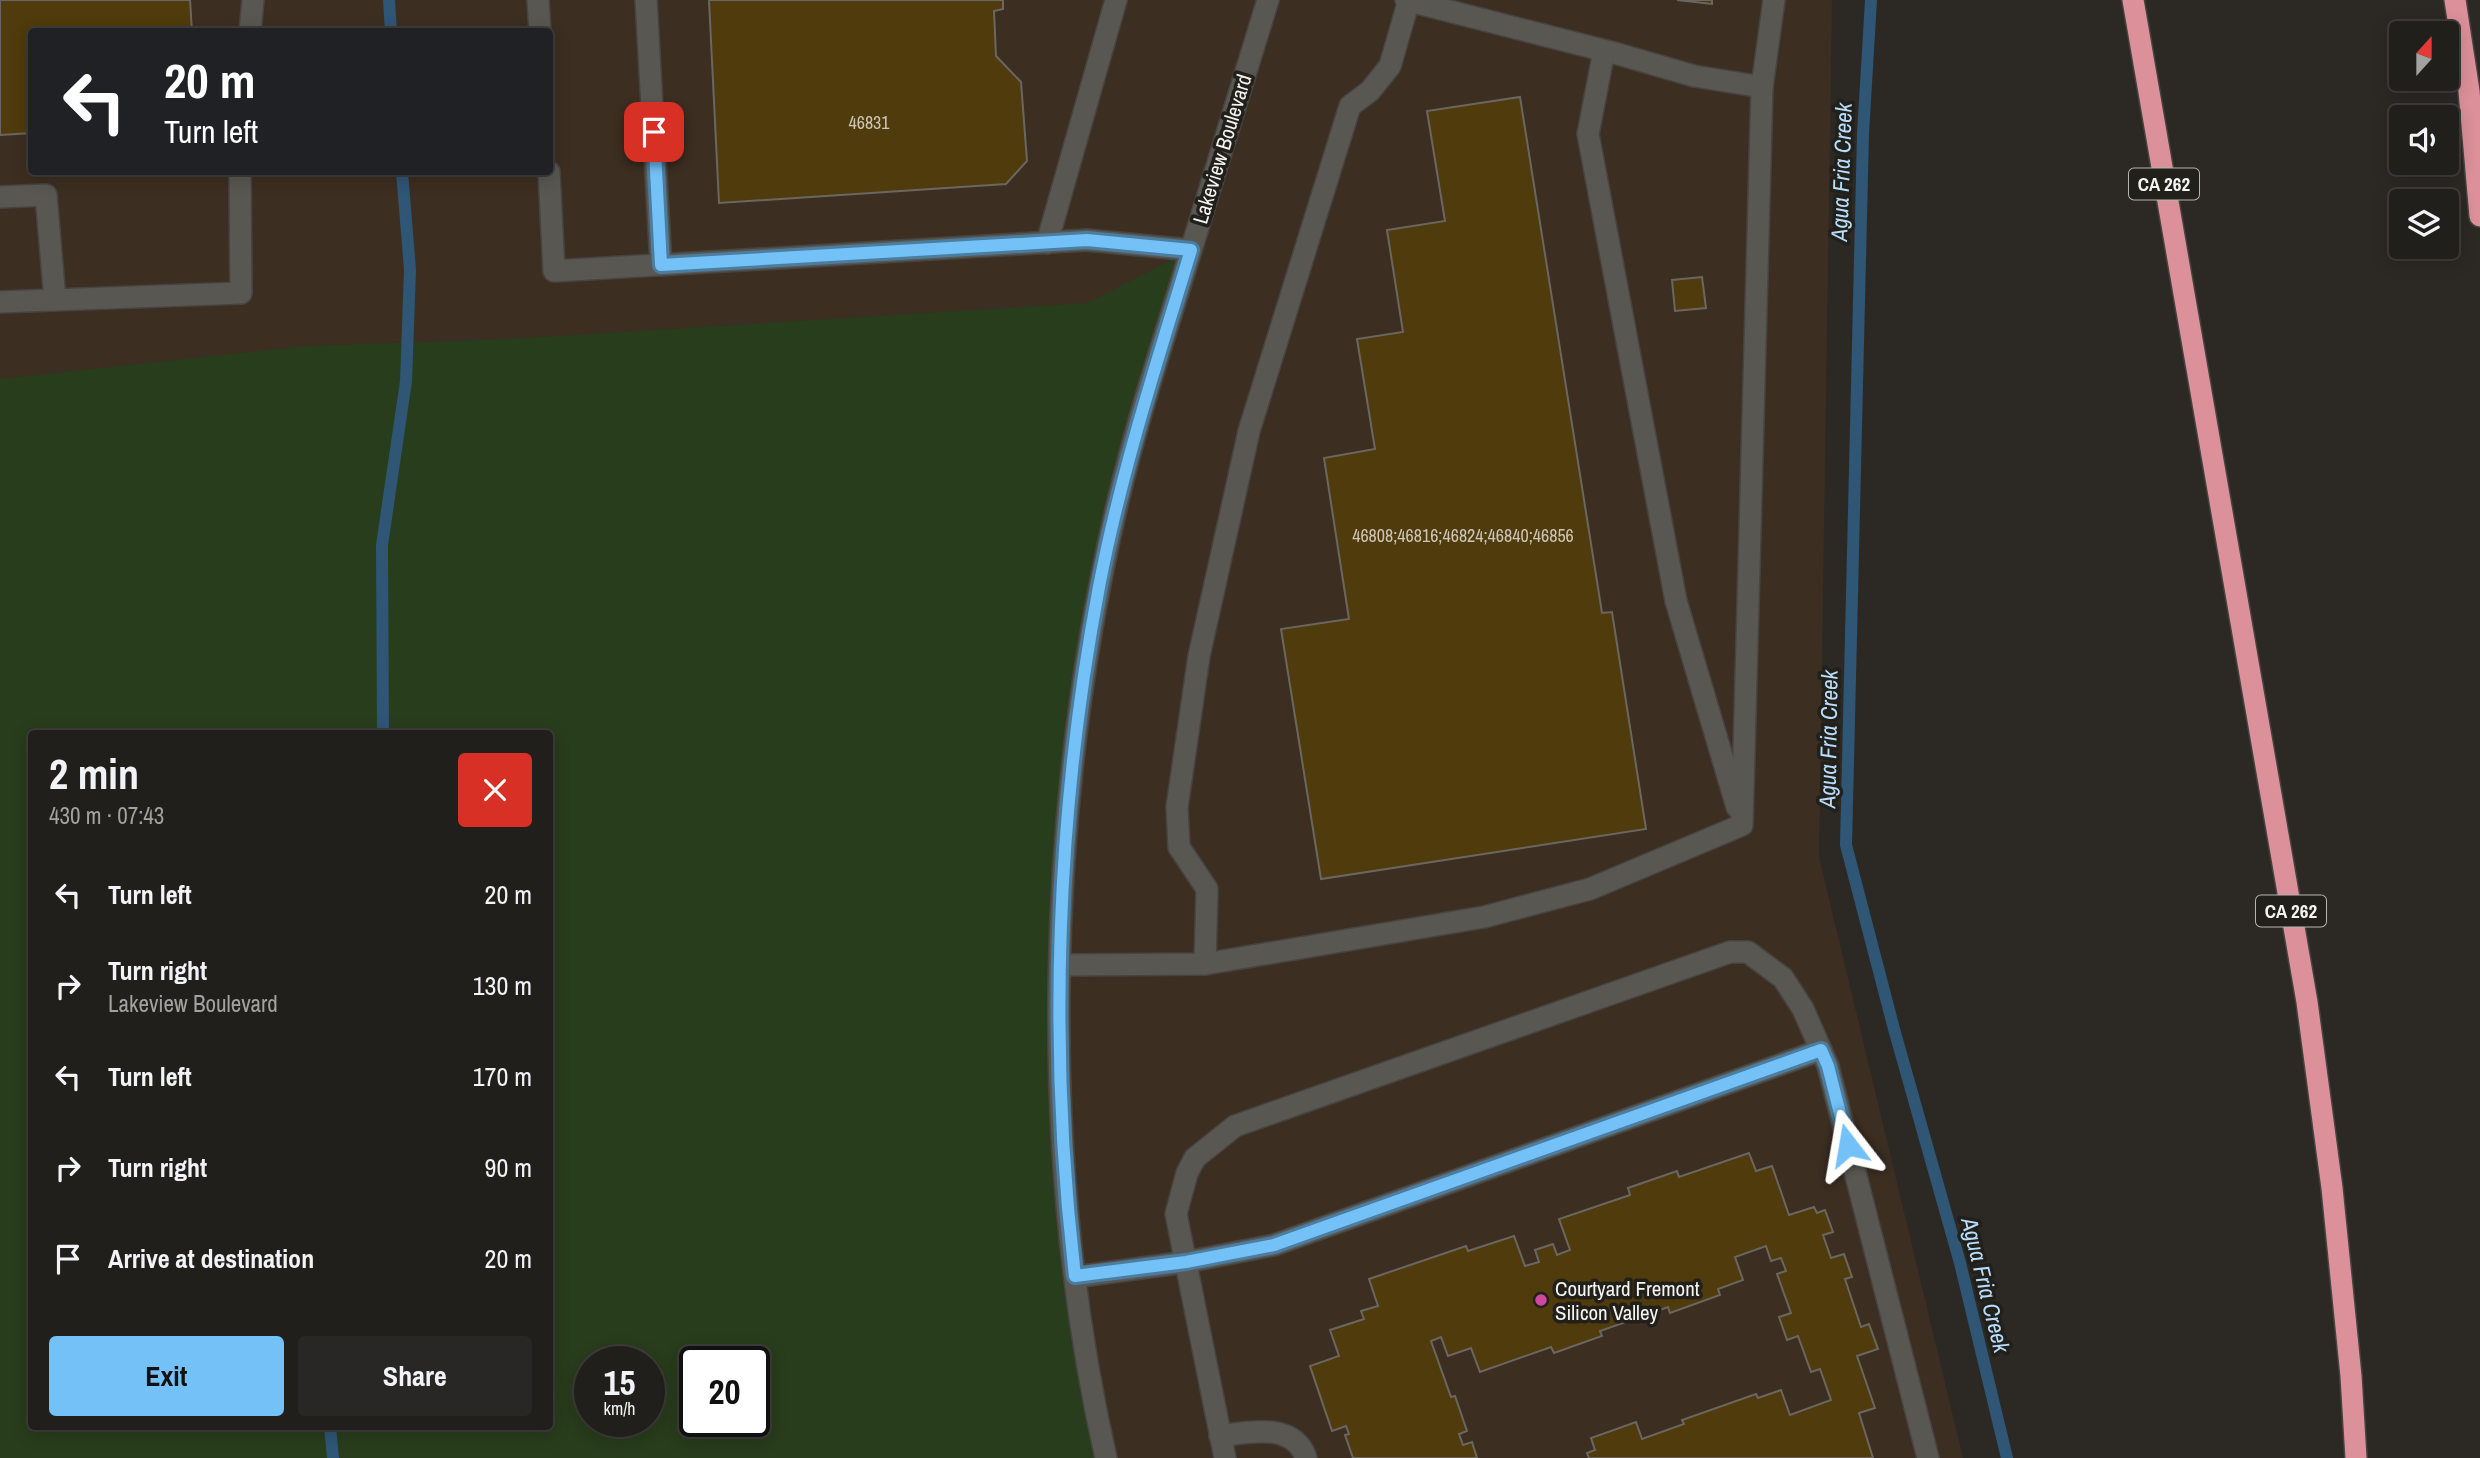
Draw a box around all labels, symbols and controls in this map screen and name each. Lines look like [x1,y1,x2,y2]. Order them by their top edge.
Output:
north arrow [2389,21,2459,91]
map controls [2389,21,2459,259]
text: 20 m [164,47,256,113]
icon: left [49,56,140,147]
street label: Lakeview Boulevard [1185,71,1259,227]
water label: Agua Fria Creek [1823,101,1859,243]
pin [624,102,684,162]
button: sound [2389,105,2459,175]
text: Turn left [164,110,258,153]
house number: 46831 [848,110,890,135]
icon: arrive [635,113,673,151]
road number: CA 262 [2129,168,2199,200]
button: layers [2389,189,2459,259]
house number: 46808;46816;46824;46840;46856 [1352,523,1574,548]
water label: Agua Fria Creek [1811,668,1845,809]
text: 2 min [49,746,139,802]
button: close [458,753,532,827]
text: 430 m · 07:43 [49,800,164,831]
icon: left [49,876,87,914]
text: Turn left [108,877,192,912]
text: 20 m [485,877,532,912]
road number: CA 262 [2256,896,2326,926]
text: Turn right [108,953,207,988]
icon: right [49,967,87,1005]
text: 130 m [473,968,532,1003]
text: Lakeview Boulevard [108,988,278,1019]
icon: left [49,1058,87,1096]
text: Turn left [108,1059,192,1094]
text: 170 m [473,1059,532,1094]
position arrow [1811,1108,1885,1182]
icon: right [49,1149,87,1187]
text: Turn right [108,1150,207,1185]
text: 90 m [485,1150,532,1185]
water label: Agua Fria Creek [1954,1213,2018,1357]
icon: arrive [49,1240,87,1278]
text: Arrive at destination [108,1241,314,1276]
text: 20 m [485,1241,532,1276]
place label: Courtyard Fremont Silicon Valley [1555,1274,1700,1327]
marker: Courtyard Fremont Silicon Valley [1533,1292,1549,1308]
button: Exit [49,1336,284,1416]
button: Share [298,1336,532,1416]
speed limit sign: 20 [679,1346,770,1437]
text: 15 [604,1359,635,1406]
text: km/h [604,1396,636,1421]

